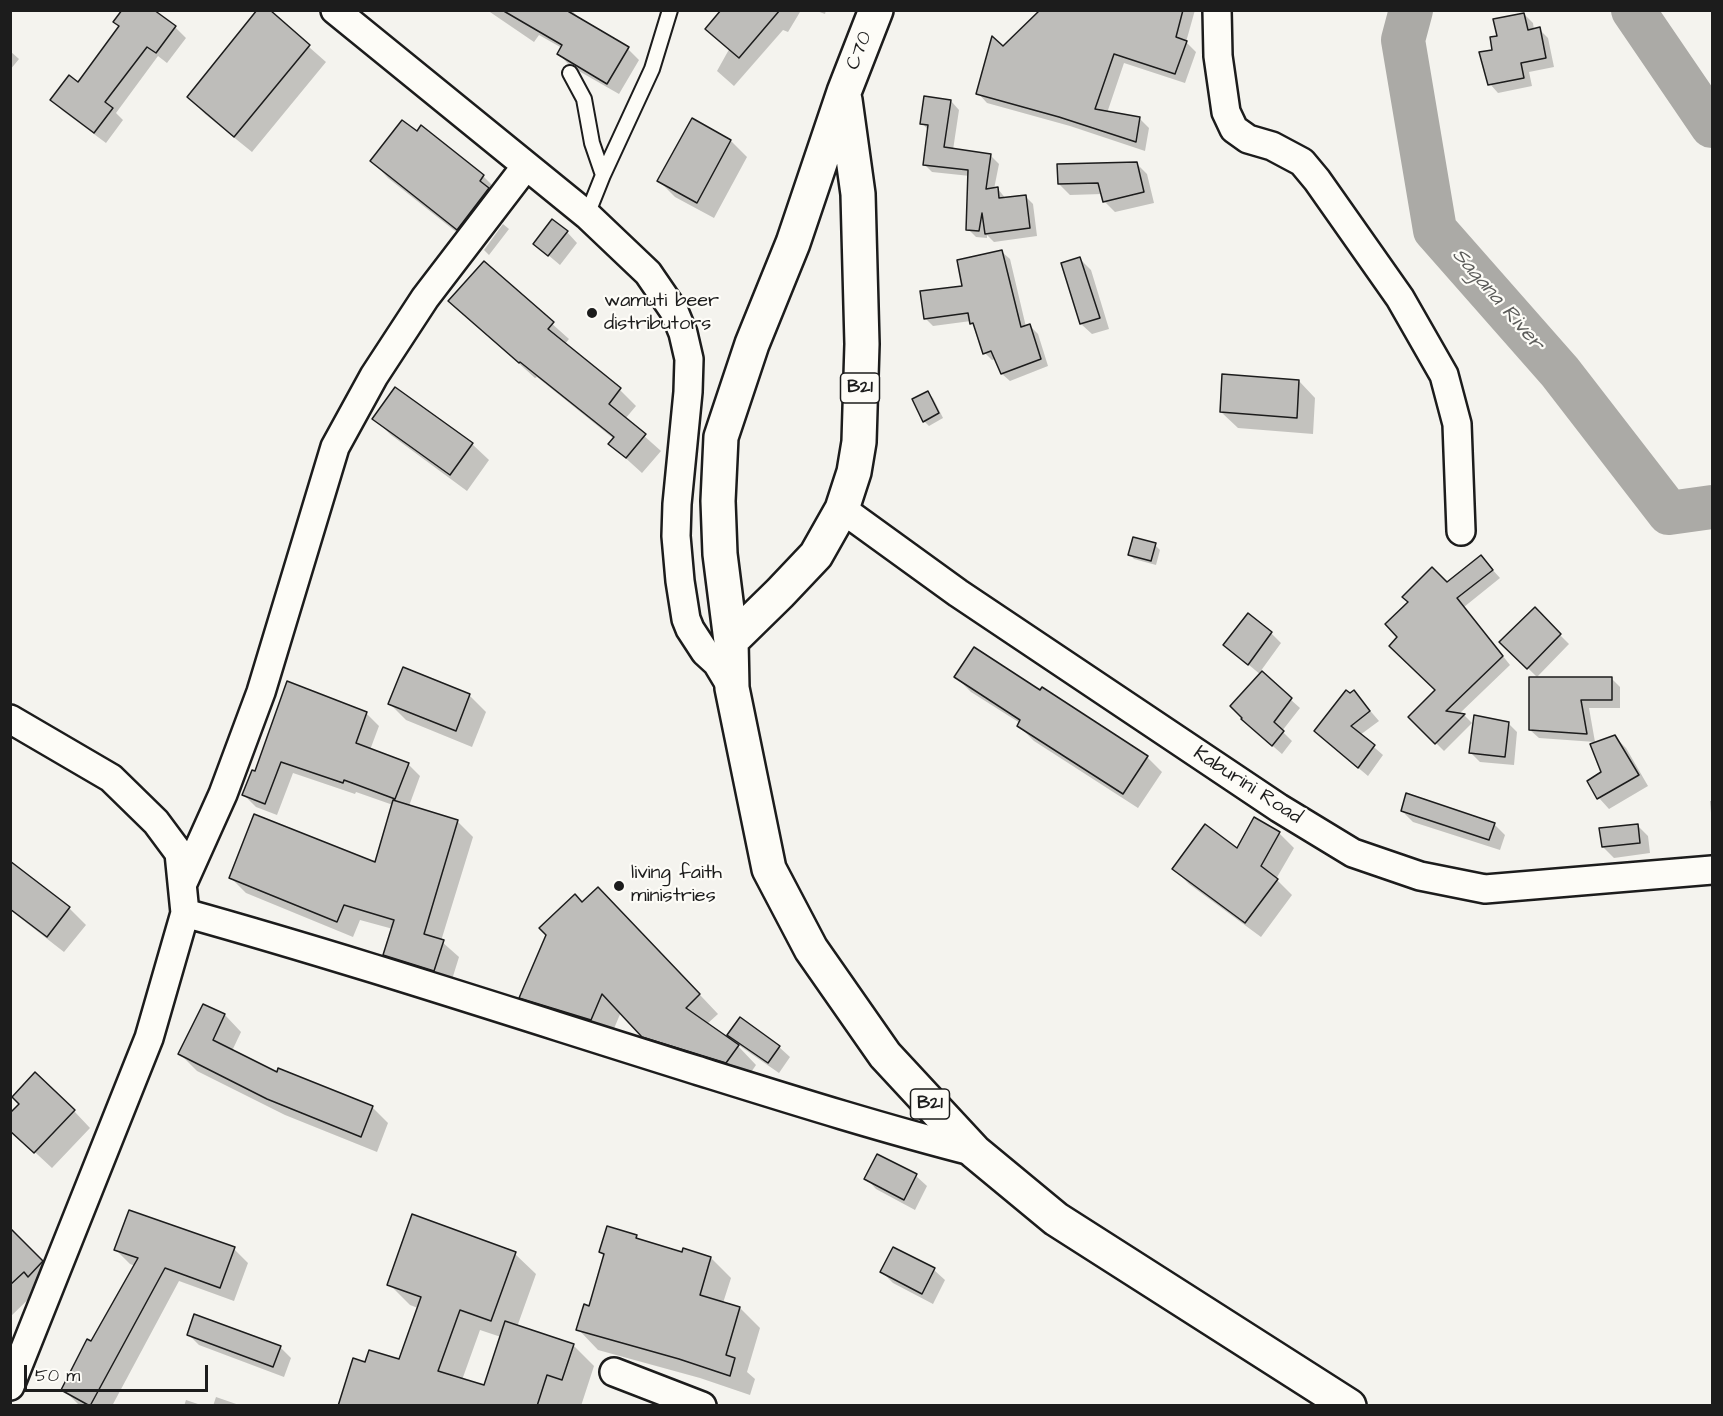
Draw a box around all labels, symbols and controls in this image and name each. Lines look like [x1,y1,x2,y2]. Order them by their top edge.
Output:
street label: C70 [842,28,878,74]
water label: Sagana River [1446,244,1548,356]
place label: wamuti beer distributors [604,290,719,337]
marker: wamuti beer distributors [585,306,599,320]
road number: B21 [840,373,880,403]
street label: Kaburini Road [1188,742,1306,830]
place label: living faith ministries [631,862,722,909]
marker: living faith ministries [612,879,626,893]
road number: B21 [910,1089,950,1119]
scale bar [27,1353,212,1391]
text: 50 m [35,1363,80,1388]

